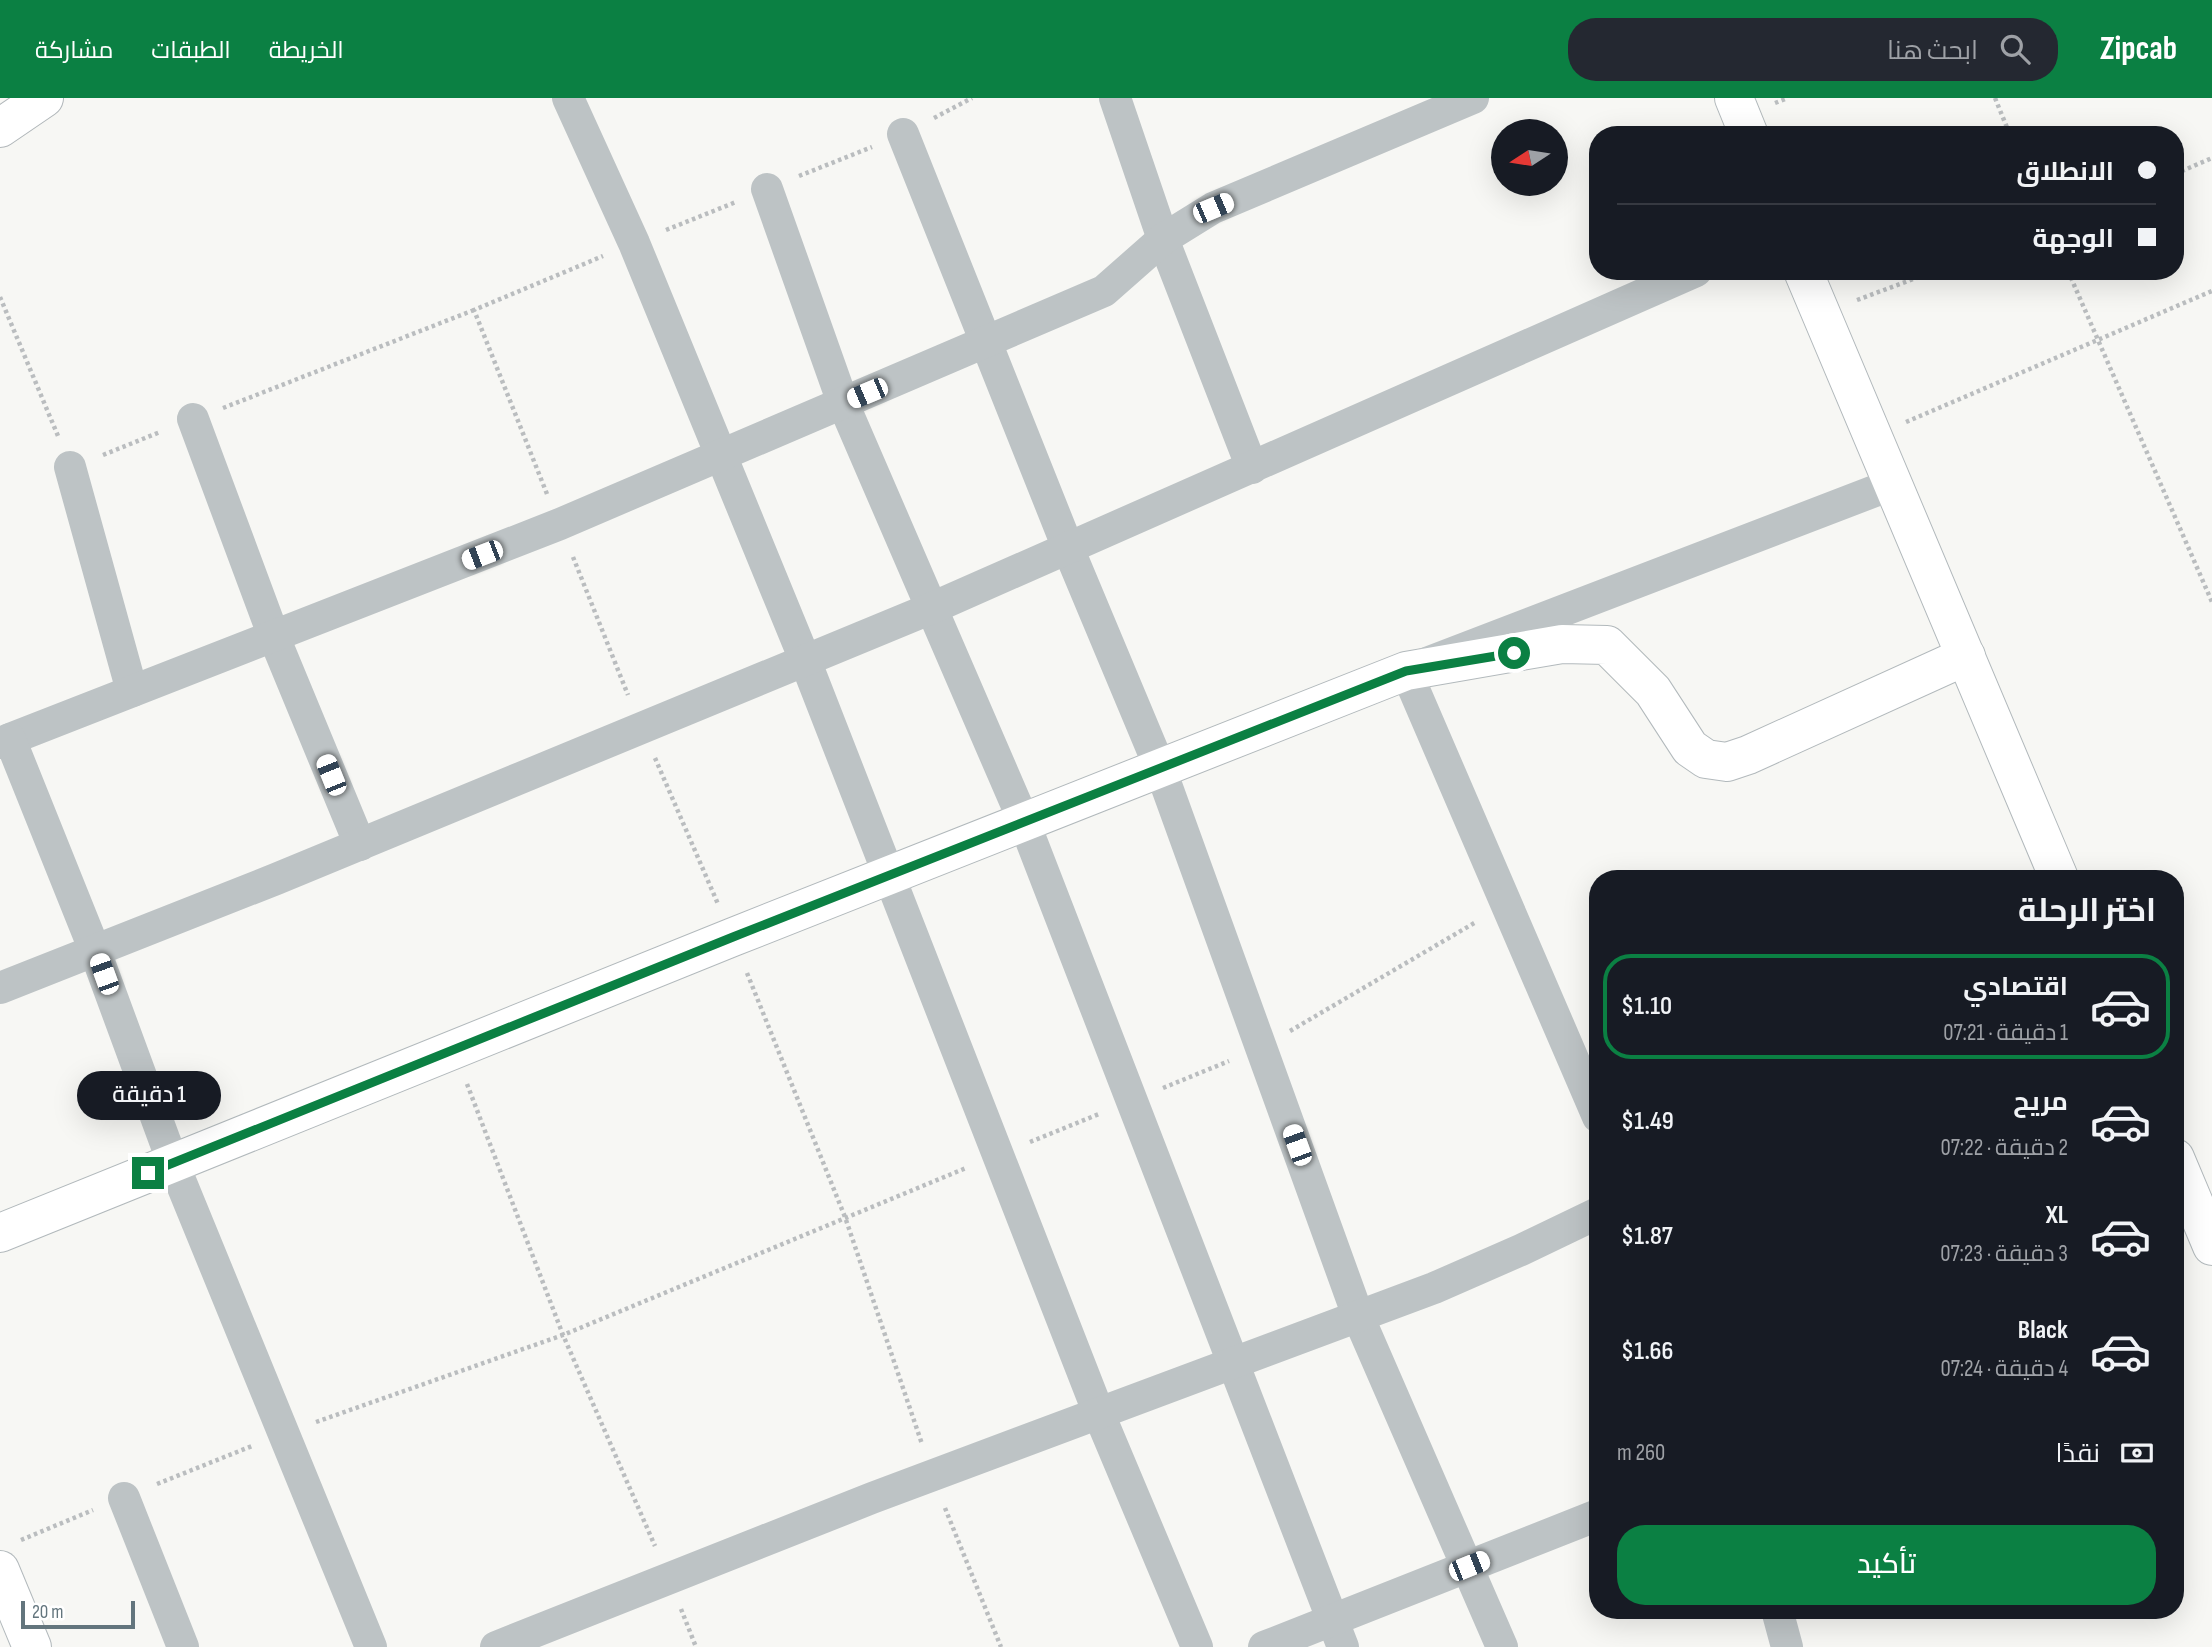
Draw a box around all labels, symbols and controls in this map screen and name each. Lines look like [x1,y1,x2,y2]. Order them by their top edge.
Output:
search box [1568,18,2058,81]
text: Zipcab [2100,29,2177,69]
icon: search [1996,30,2034,68]
text: مشاركة [35,36,113,65]
text: الطبقات [151,36,231,65]
text: الخريطة [269,36,344,65]
text: ابحث هنا [1887,36,1978,67]
north arrow [1491,119,1568,196]
map controls [1491,119,1568,196]
text: الانطلاق [2016,157,2114,188]
car [1190,190,1237,226]
text: الوجهة [2033,224,2114,255]
car [844,375,891,411]
car [459,538,506,572]
route start [1498,637,1530,669]
car [314,752,349,798]
text: اختر الرحلة [2018,892,2156,931]
car [87,951,122,997]
text: اقتصادي [1963,972,2068,1003]
icon: car [2089,975,2152,1038]
text: $1.10 [1621,991,1672,1022]
text: 1 دقيقة · 07:21 [1943,1019,2068,1047]
callout: 1 دقيقة [76,1072,220,1121]
text: 1 دقيقة [112,1081,186,1109]
text: مريح [2013,1087,2068,1118]
icon: car [2089,1090,2152,1153]
text: $1.49 [1621,1106,1674,1137]
car [1280,1122,1315,1168]
text: 2 دقيقة · 07:22 [1941,1134,2068,1162]
route end [132,1157,164,1189]
text: XL [2046,1200,2068,1231]
icon: car [2089,1205,2152,1268]
text: $1.87 [1621,1221,1673,1252]
text: 3 دقيقة · 07:23 [1940,1240,2068,1268]
text: Black [2018,1315,2068,1346]
icon: car [2089,1320,2152,1383]
text: $1.66 [1621,1336,1673,1367]
text: 4 دقيقة · 07:24 [1940,1355,2068,1383]
icon: cash [2118,1434,2156,1472]
text: 260 m [1617,1439,1665,1467]
text: نقدًا [2056,1439,2100,1470]
button: تأكيد [1617,1525,2156,1605]
car [1446,1548,1493,1584]
scale bar [21,1598,135,1630]
text: 20 m [32,1601,64,1624]

